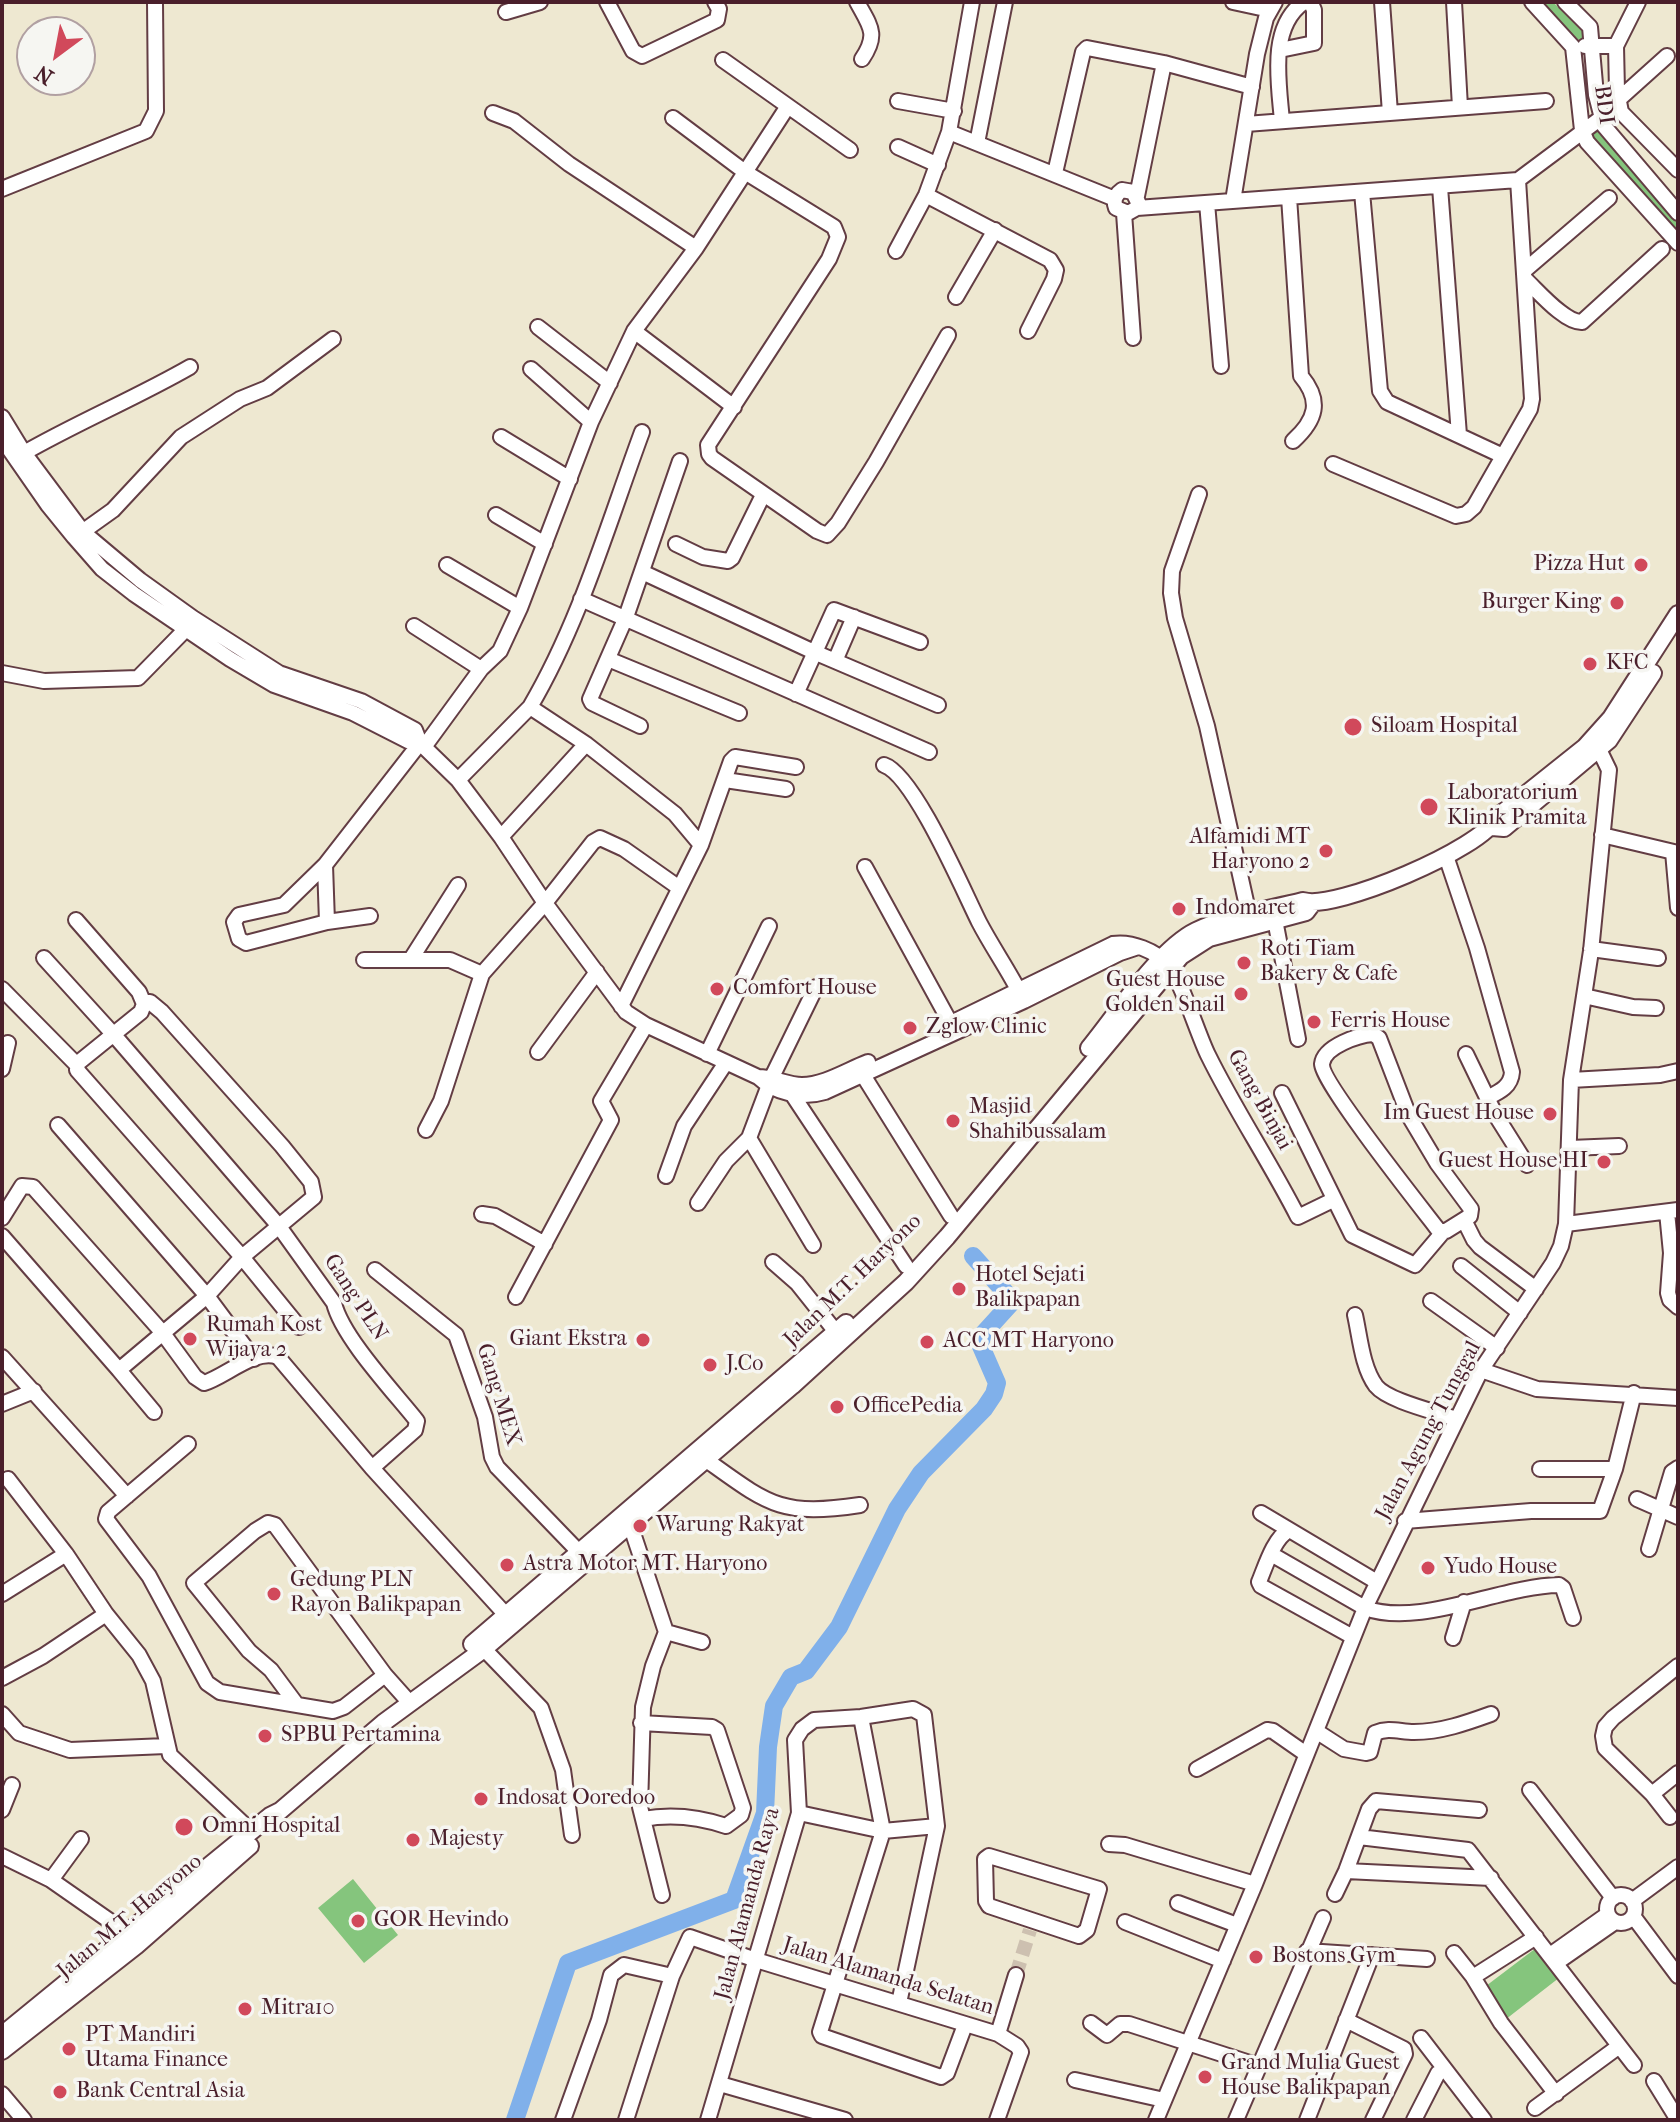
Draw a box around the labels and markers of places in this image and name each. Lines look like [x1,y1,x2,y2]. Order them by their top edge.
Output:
place label: Pizza Hut [1533,552,1625,578]
marker: Pizza Hut [1632,556,1650,574]
place label: Burger King [1481,590,1601,616]
marker: Burger King [1608,594,1626,612]
place label: KFC [1606,651,1649,677]
marker: KFC [1581,655,1599,673]
place label: Siloam Hospital [1371,714,1518,740]
marker: Siloam Hospital [1342,716,1364,738]
place label: Laboratorium Klinik Pramita [1447,781,1586,832]
marker: Laboratorium Klinik Pramita [1418,796,1440,818]
place label: Alfamidi MT Haryono 2 [1189,825,1310,876]
marker: Alfamidi MT Haryono 2 [1317,842,1335,860]
place label: Indomaret [1195,896,1296,922]
marker: Indomaret [1170,900,1188,918]
place label: Roti Tiam Bakery & Cafe [1260,937,1398,988]
marker: Roti Tiam Bakery & Cafe [1235,954,1253,972]
place label: Guest House Golden Snail [1105,968,1225,1020]
place label: Comfort House [733,976,877,1002]
marker: Comfort House [708,980,726,998]
marker: Guest House Golden Snail [1232,985,1250,1003]
place label: Ferris House [1330,1009,1450,1035]
marker: Ferris House [1305,1013,1323,1031]
place label: Zglow Clinic [926,1015,1047,1041]
marker: Zglow Clinic [901,1019,919,1037]
place label: Masjid Shahibussalam [969,1095,1106,1146]
place label: Im Guest House [1383,1101,1534,1127]
marker: Im Guest House [1541,1105,1559,1123]
marker: Masjid Shahibussalam [944,1112,962,1130]
place label: Guest House HI [1438,1149,1588,1175]
marker: Guest House HI [1595,1153,1613,1171]
place label: Hotel Sejati Balikpapan [975,1263,1085,1314]
marker: Hotel Sejati Balikpapan [950,1280,968,1298]
place label: Rumah Kost Wijaya 2 [206,1313,322,1364]
place label: Giant Ekstra [509,1327,627,1353]
place label: ACC MT Haryono [943,1329,1114,1355]
marker: Rumah Kost Wijaya 2 [181,1330,199,1348]
marker: Giant Ekstra [634,1331,652,1349]
marker: ACC MT Haryono [918,1333,936,1351]
place label: J.Co [726,1352,763,1378]
marker: J.Co [701,1356,719,1374]
place label: OfficePedia [853,1394,962,1420]
marker: OfficePedia [828,1398,846,1416]
place label: Warung Rakyat [656,1513,805,1539]
marker: Warung Rakyat [631,1517,649,1535]
place label: Astra Motor MT. Haryono [523,1552,767,1578]
place label: Yudo House [1444,1555,1557,1581]
marker: Astra Motor MT. Haryono [498,1556,516,1574]
marker: Yudo House [1419,1559,1437,1577]
place label: Gedung PLN Rayon Balikpapan [290,1568,461,1620]
marker: Gedung PLN Rayon Balikpapan [265,1585,283,1603]
place label: SPBU Pertamina [281,1723,440,1749]
marker: SPBU Pertamina [256,1727,274,1745]
place label: Indosat Ooredoo [497,1786,655,1812]
marker: Indosat Ooredoo [472,1790,490,1808]
place label: Omni Hospital [202,1814,340,1840]
marker: Omni Hospital [173,1816,195,1838]
place label: Majesty [429,1827,503,1853]
marker: Majesty [404,1831,422,1849]
place label: GOR Hevindo [374,1908,509,1934]
marker: GOR Hevindo [349,1912,367,1930]
place label: Bostons Gym [1272,1944,1395,1970]
marker: Bostons Gym [1247,1948,1265,1966]
place label: Mitra10 [261,1996,335,2022]
marker: Mitra10 [236,2000,254,2018]
place label: PT Mandiri Utama Finance [85,2023,228,2074]
marker: PT Mandiri Utama Finance [60,2040,78,2058]
place label: Grand Mulia Guest House Balikpapan [1221,2051,1400,2102]
marker: Grand Mulia Guest House Balikpapan [1196,2068,1214,2086]
place label: Bank Central Asia [76,2079,245,2105]
marker: Bank Central Asia [51,2083,69,2101]

